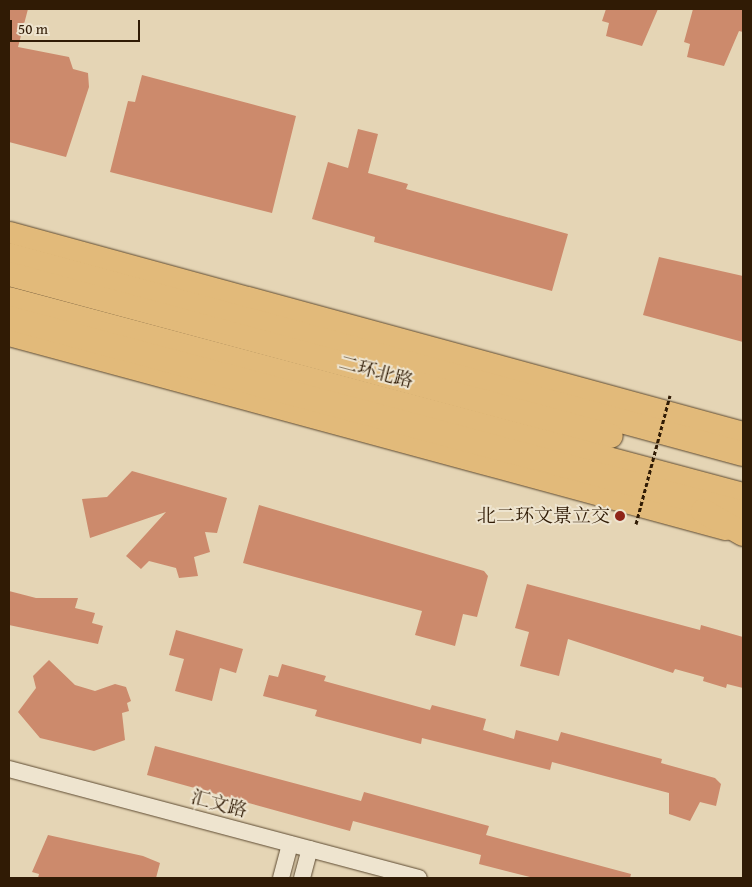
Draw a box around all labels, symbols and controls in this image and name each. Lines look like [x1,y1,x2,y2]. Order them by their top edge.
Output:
scale bar [12,10,142,42]
text: 50 m [18,18,48,39]
street label: 二环北路 [336,351,416,393]
place label: 北二环文景立交 [477,505,610,527]
marker: 北二环文景立交 [614,510,626,522]
street label: 汇文路 [189,786,249,822]

